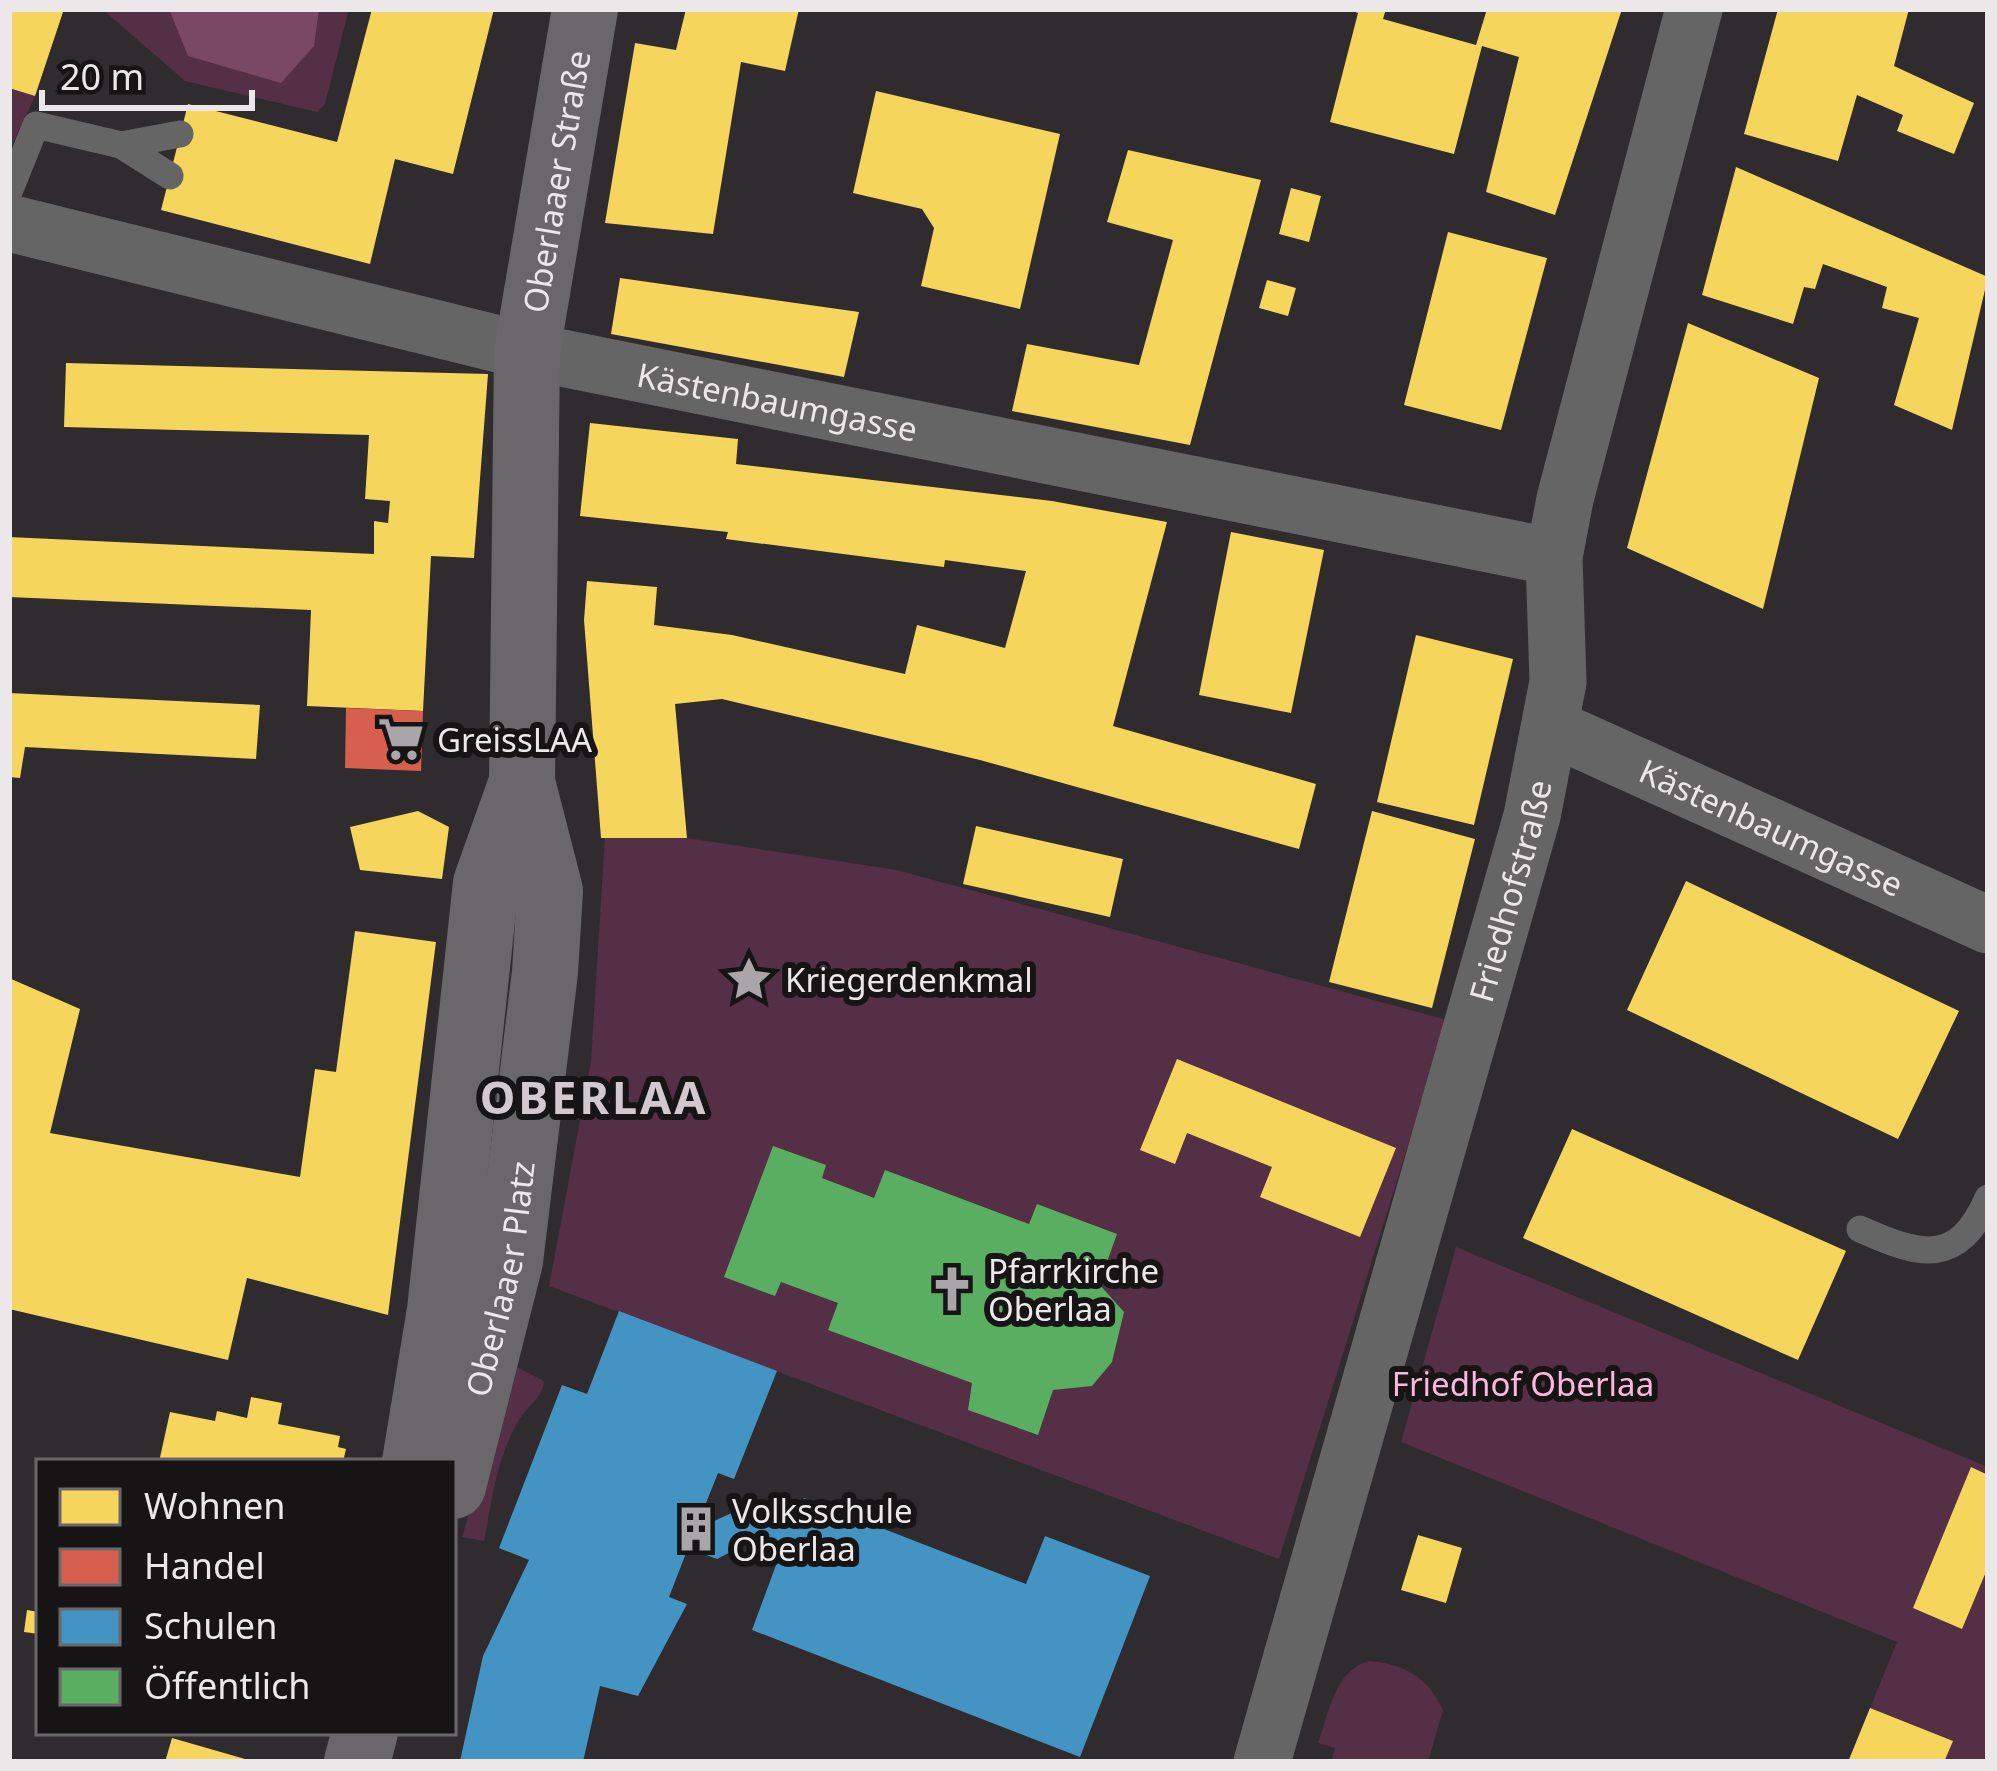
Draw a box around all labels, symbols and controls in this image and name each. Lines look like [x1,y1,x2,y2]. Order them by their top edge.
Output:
scale bar [42,36,252,110]
street label: Oberlaaer Straße [511,47,600,316]
text: 20 m [60,52,144,101]
street label: Kästenbaumgasse [633,351,922,451]
supermarket icon: GreissLAA [376,714,426,764]
place label: GreissLAA [437,717,593,762]
street label: Kästenbaumgasse [1633,748,1911,906]
street label: Friedhofstraße [1458,776,1561,1007]
place icon: Kriegerdenkmal [724,954,774,1004]
place label: Kriegerdenkmal [785,957,1033,1002]
district label: OBERLAA [480,1066,708,1127]
street label: Oberlaaer Platz [454,1159,544,1401]
place label: Pfarrkirche Oberlaa [988,1248,1159,1331]
church icon: Pfarrkirche Oberlaa [927,1264,977,1314]
park label: Friedhof Oberlaa [1392,1361,1654,1406]
legend [36,1459,456,1735]
text: Wohnen [144,1481,286,1530]
place label: Volksschule Oberlaa [732,1488,913,1571]
building icon: Volksschule Oberlaa [671,1504,721,1554]
text: Handel [144,1541,265,1590]
text: Schulen [144,1601,277,1650]
text: Öffentlich [144,1661,311,1710]

